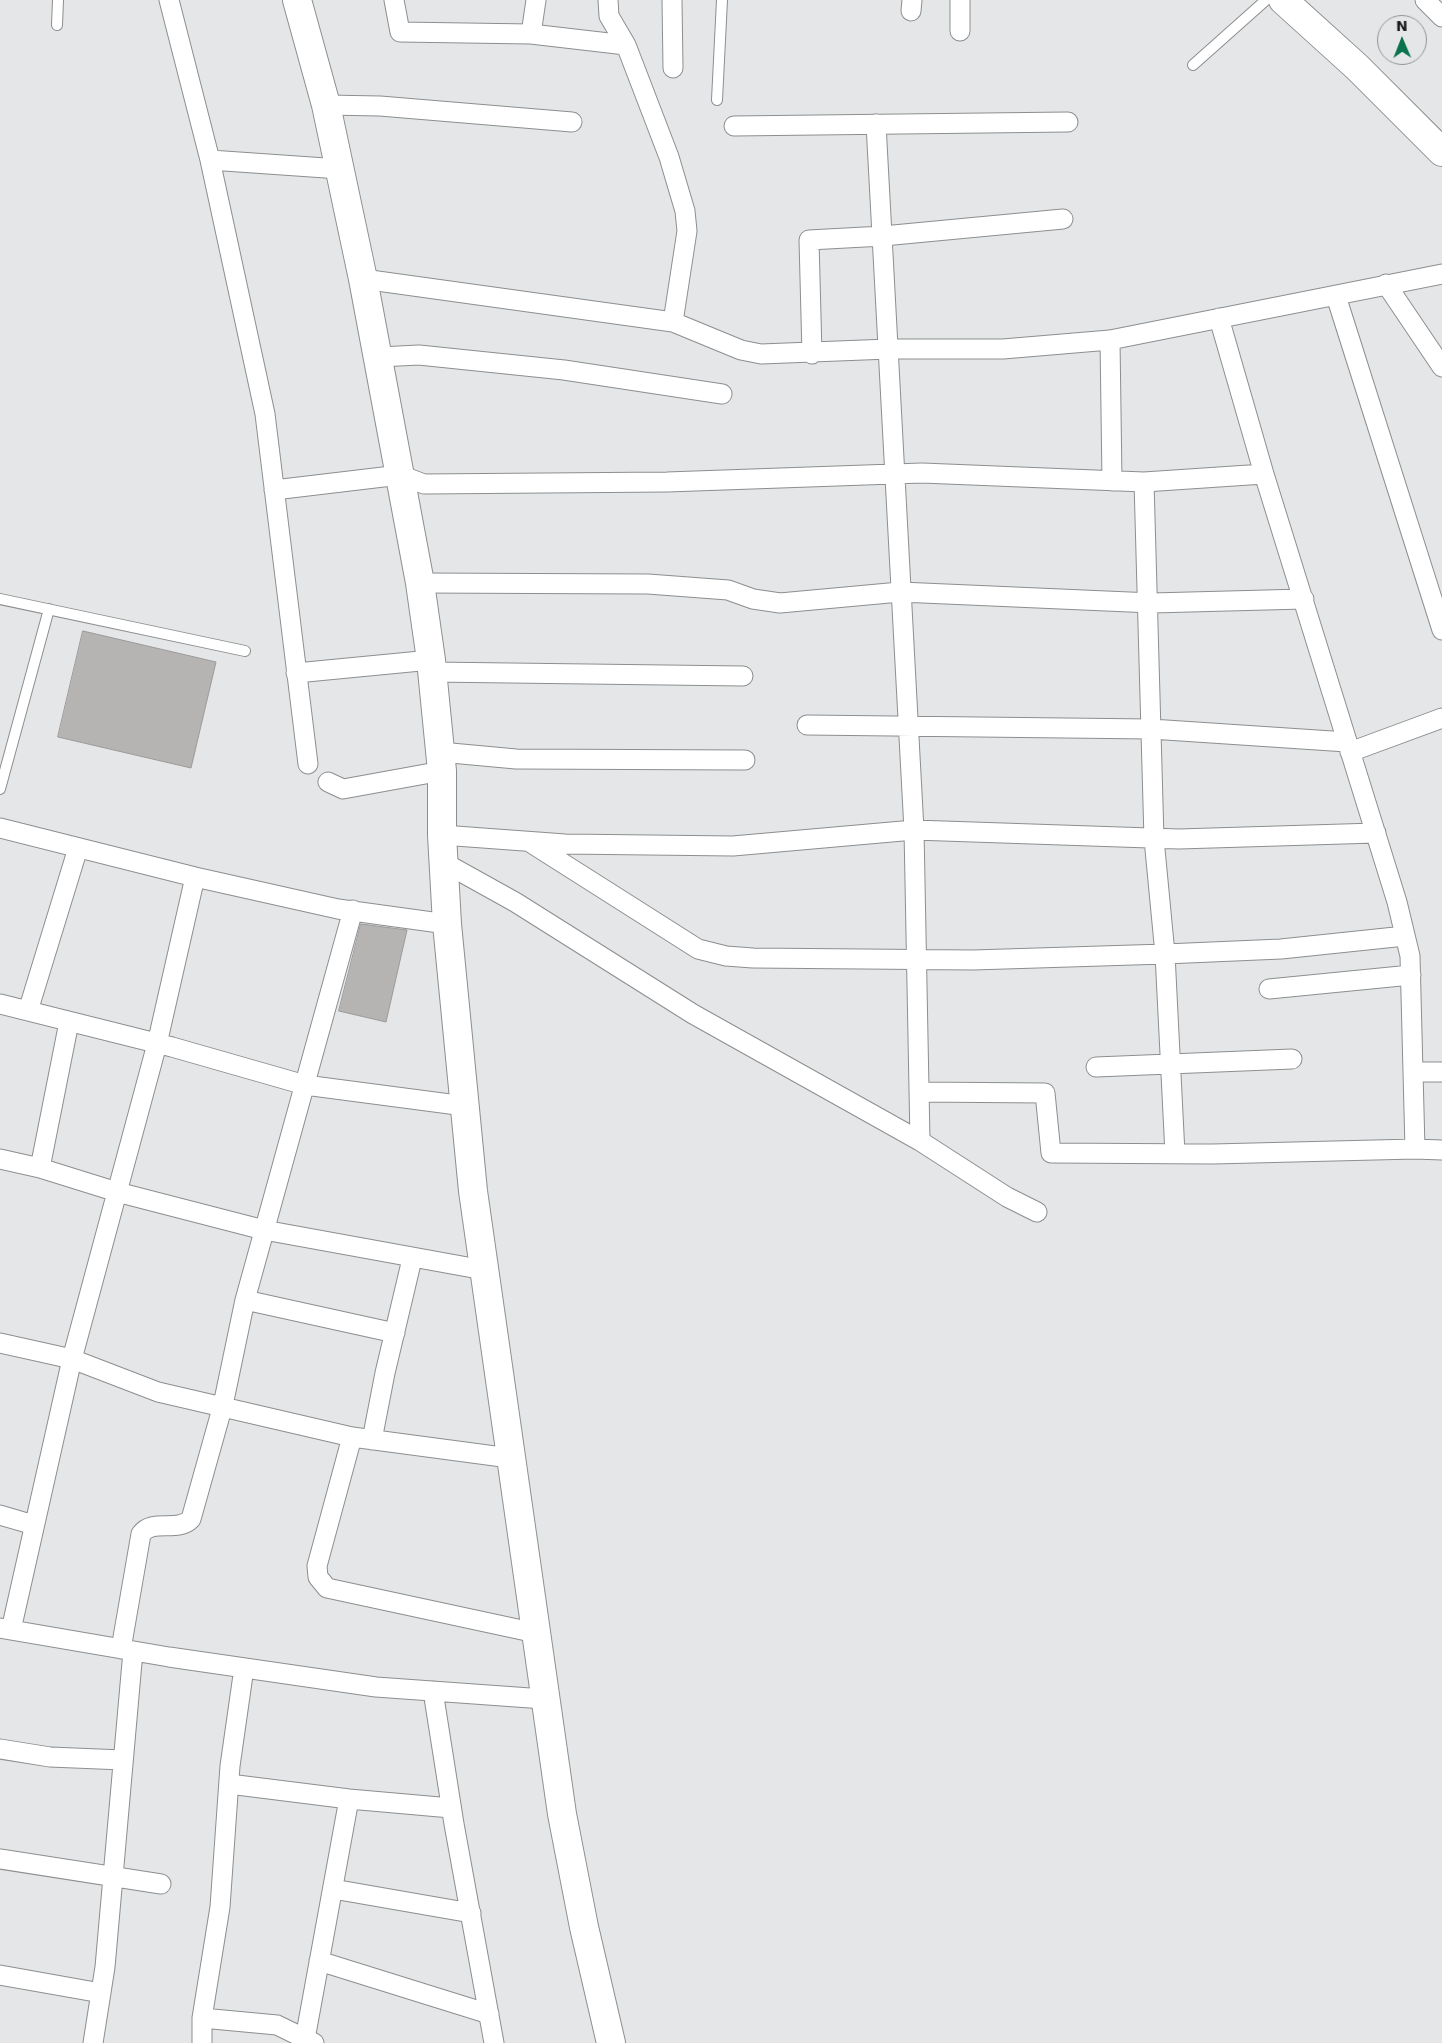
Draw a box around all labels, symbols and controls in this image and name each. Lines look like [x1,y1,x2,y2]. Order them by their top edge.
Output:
north arrow [1377,15,1427,65]
text: N [1396,18,1408,34]

